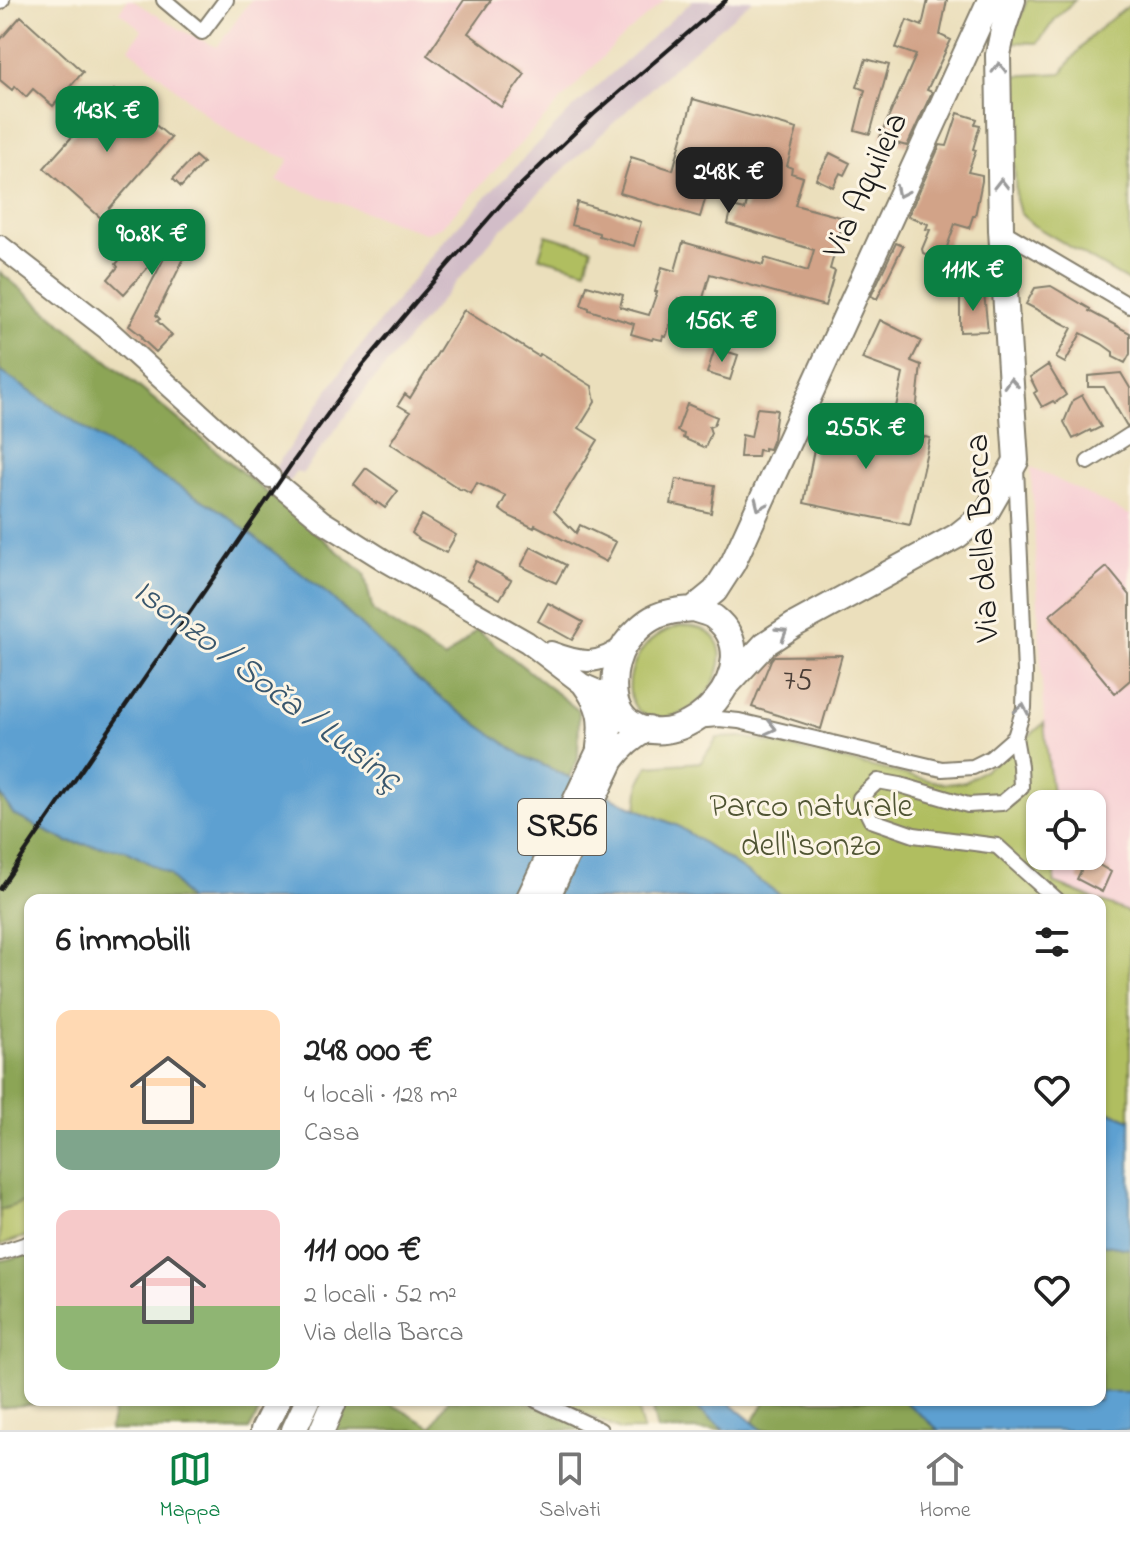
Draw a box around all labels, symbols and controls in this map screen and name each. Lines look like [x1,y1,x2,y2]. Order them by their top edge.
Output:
one-way arrow [990,61,1008,74]
pin: 143K € [42,86,172,154]
text: 143K € [74,93,140,131]
street label: Via Aquileia [811,104,923,268]
pin: 248K € [664,147,794,215]
text: 248K € [694,154,764,192]
one-way arrow [992,177,1010,190]
one-way arrow [895,183,911,198]
pin: 90.8K € [78,209,226,277]
text: 90.8K € [116,216,188,254]
pin: 111K € [908,245,1038,313]
text: 111K € [942,252,1004,290]
pin: 156K € [657,296,787,364]
text: 156K € [686,303,758,341]
one-way arrow [1003,376,1020,389]
pin: 255K € [801,403,931,471]
text: 255K € [826,410,906,448]
street label: Via della Barca [954,433,1014,644]
one-way arrow [753,497,769,511]
water label: Isonzo / Soča / Lusinç [120,567,413,806]
one-way arrow [773,627,788,642]
house number: 75 [783,660,813,704]
one-way arrow [1012,703,1029,716]
one-way arrow [763,719,777,736]
park label: Parco naturale dell'Isonzo [709,783,914,872]
map controls [1026,790,1106,870]
button: locate [1026,790,1106,870]
road number: SR56 [518,799,606,855]
text: 6 immobili [56,917,191,967]
icon: filters [1030,920,1074,964]
text: 248 000 € [304,1027,432,1077]
icon: home [120,1042,216,1138]
icon: heart [1030,1068,1074,1112]
text: 4 locali · 128 m² [304,1077,458,1115]
text: Casa [304,1115,360,1153]
text: 111 000 € [304,1227,421,1277]
icon: home [120,1242,216,1338]
icon: heart [1030,1268,1074,1312]
text: 2 locali · 52 m² [304,1277,457,1315]
text: Via della Barca [304,1315,463,1353]
tab: Mappa [159,1447,220,1527]
tab: Salvati [539,1447,601,1527]
tab: Home [919,1447,971,1527]

